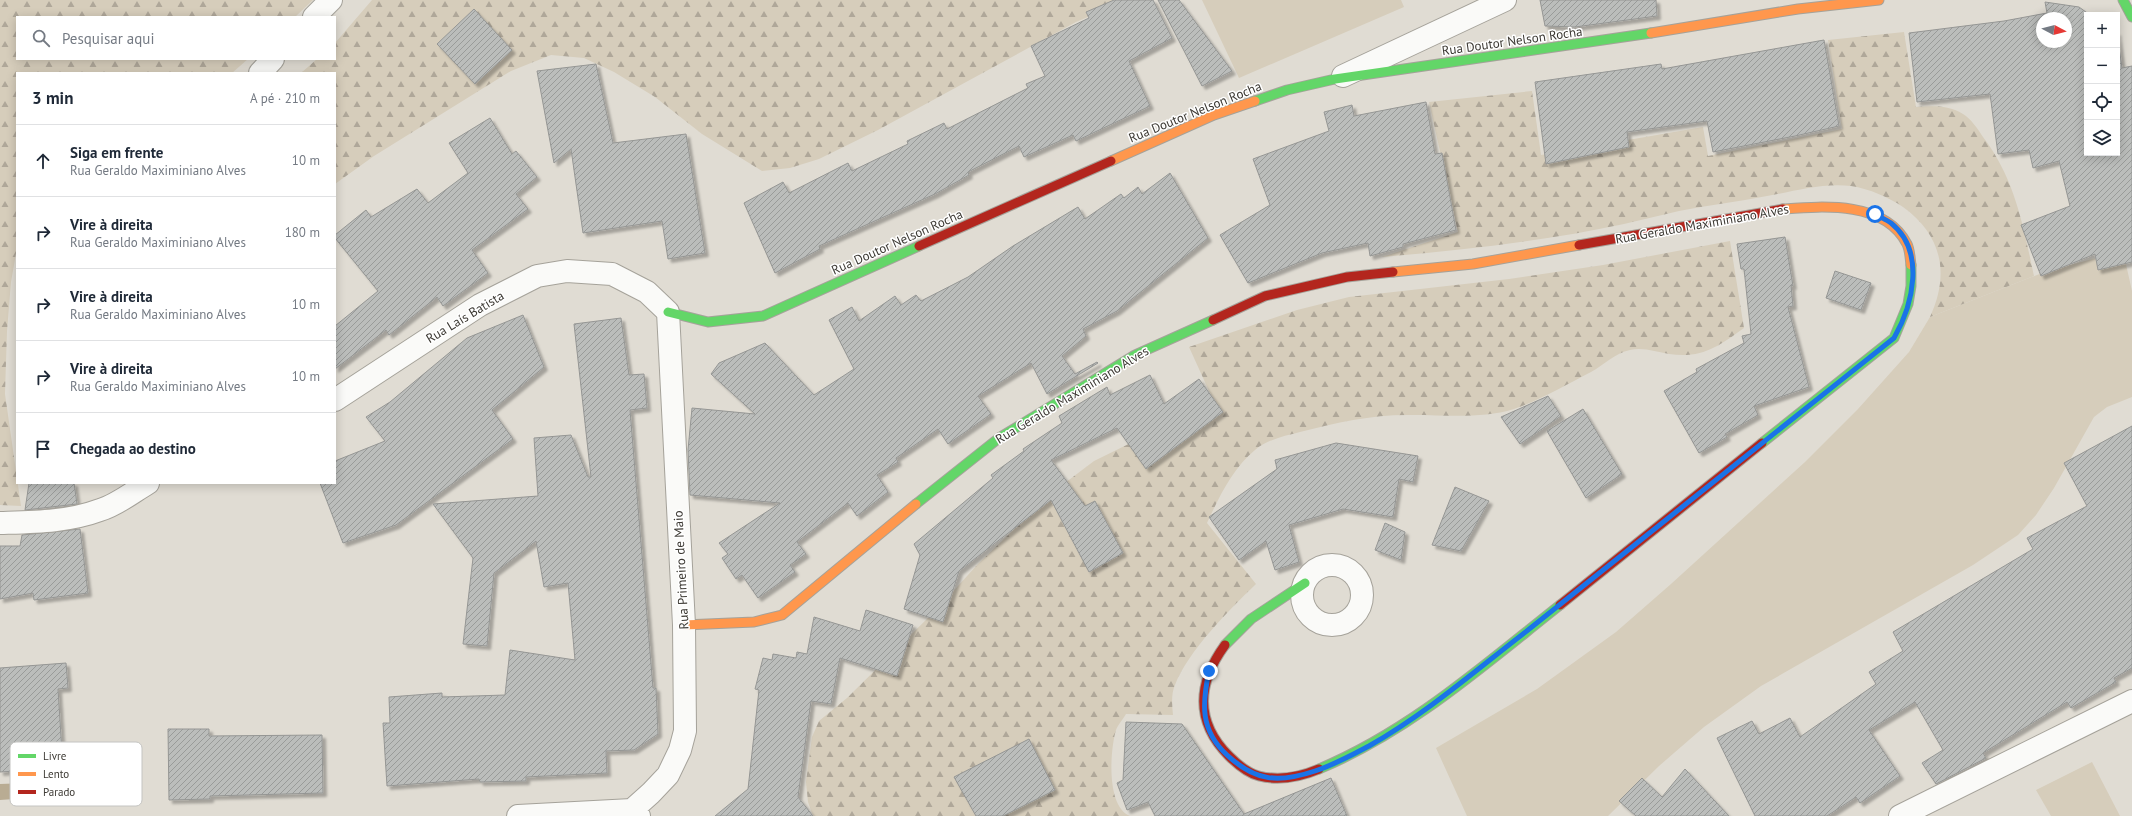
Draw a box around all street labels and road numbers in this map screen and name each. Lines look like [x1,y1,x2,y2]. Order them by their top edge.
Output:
street label: Rua Doutor Nelson Rocha [1441,23,1583,59]
street label: Rua Doutor Nelson Rocha [1126,78,1264,146]
street label: Rua Geraldo Maximiniano Alves [1614,200,1790,248]
street label: Rua Doutor Nelson Rocha [829,205,965,279]
street label: Rua Laís Batista [423,287,507,347]
street label: Rua Geraldo Maximiniano Alves [992,342,1152,448]
street label: Rua Primeiro de Maio [669,510,693,630]

